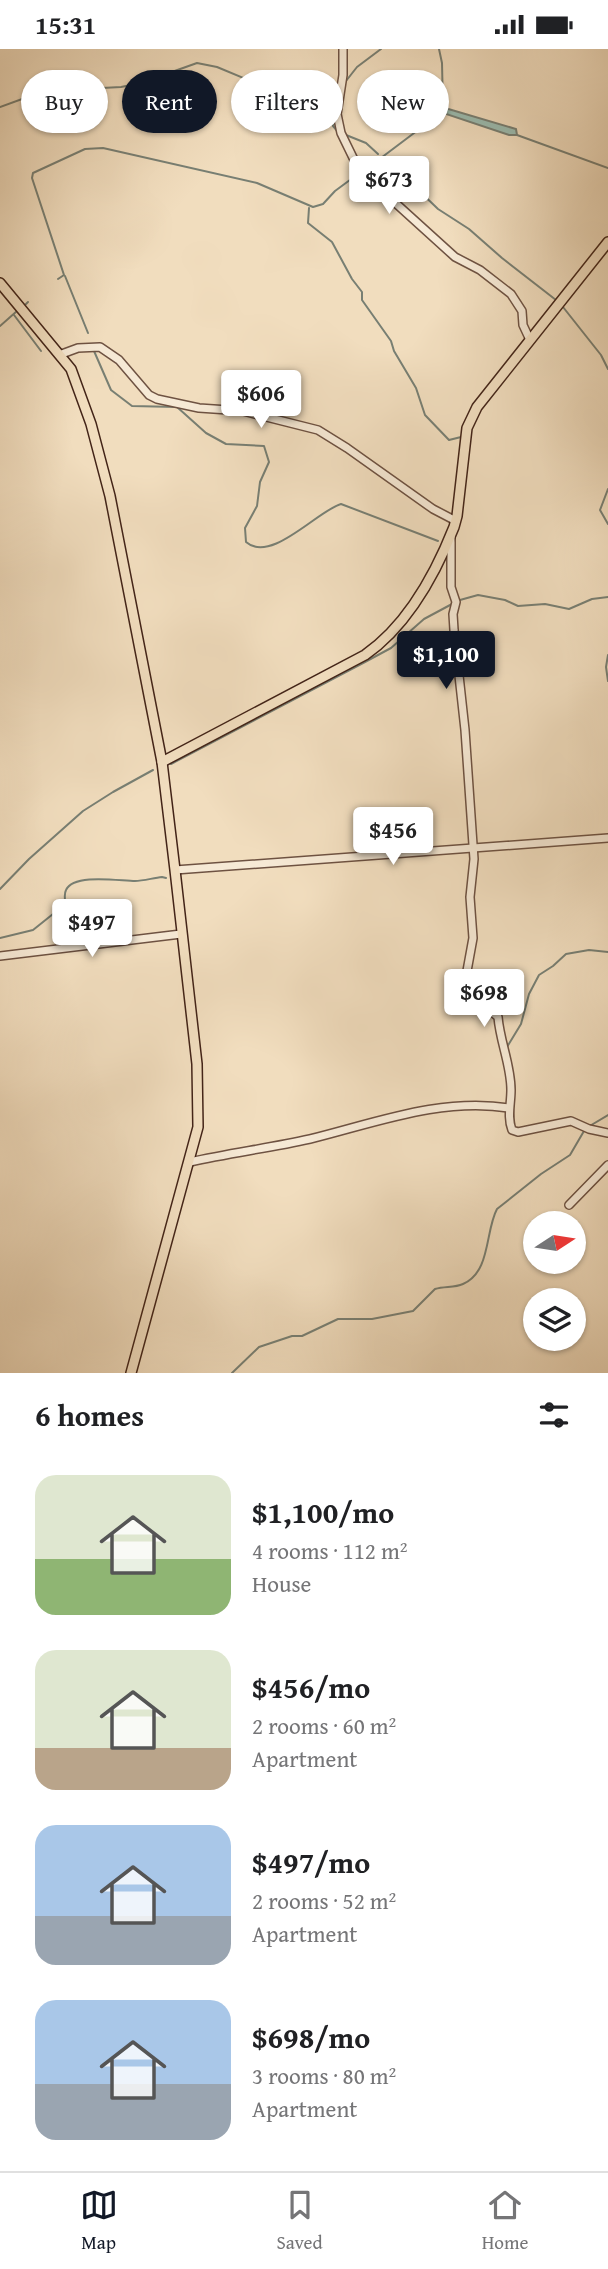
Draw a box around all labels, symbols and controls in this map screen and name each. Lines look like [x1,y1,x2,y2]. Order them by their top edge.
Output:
text: 15:31 [35,5,96,44]
chip: Buy [21,70,108,133]
chip: Rent [122,70,217,133]
chip: Filters [231,70,343,133]
chip: New [357,70,449,133]
pin: $673 [348,157,430,216]
text: $673 [365,162,413,195]
pin: $606 [220,371,302,430]
text: $606 [237,376,285,409]
pin: $1,100 [389,631,503,691]
text: $1,100 [413,637,479,670]
pin: $456 [352,807,434,867]
text: $456 [369,813,417,846]
pin: $497 [51,899,133,959]
text: $497 [68,905,116,938]
pin: $698 [443,969,525,1029]
text: $698 [460,975,508,1008]
north arrow [523,1211,586,1274]
map controls [523,1211,586,1351]
button: layers [523,1288,586,1351]
text: 6 homes [35,1393,144,1437]
icon: filters [535,1396,573,1434]
text: $1,100/mo [252,1490,394,1534]
icon: home [91,1503,175,1587]
text: 4 rooms · 112 m² [252,1534,407,1567]
text: House [252,1567,311,1600]
text: $456/mo [252,1665,370,1709]
icon: home [91,1678,175,1762]
text: 2 rooms · 60 m² [252,1709,396,1742]
text: Apartment [252,1742,357,1775]
text: $497/mo [252,1840,370,1884]
icon: home [91,1853,175,1937]
text: 2 rooms · 52 m² [252,1884,396,1917]
text: Apartment [252,1917,357,1950]
text: $698/mo [252,2015,370,2059]
icon: home [91,2028,175,2112]
text: 3 rooms · 80 m² [252,2059,396,2092]
text: Apartment [252,2092,357,2125]
tab: Map [80,2186,118,2256]
tab: Saved [277,2186,323,2256]
tab: Home [482,2186,528,2256]

